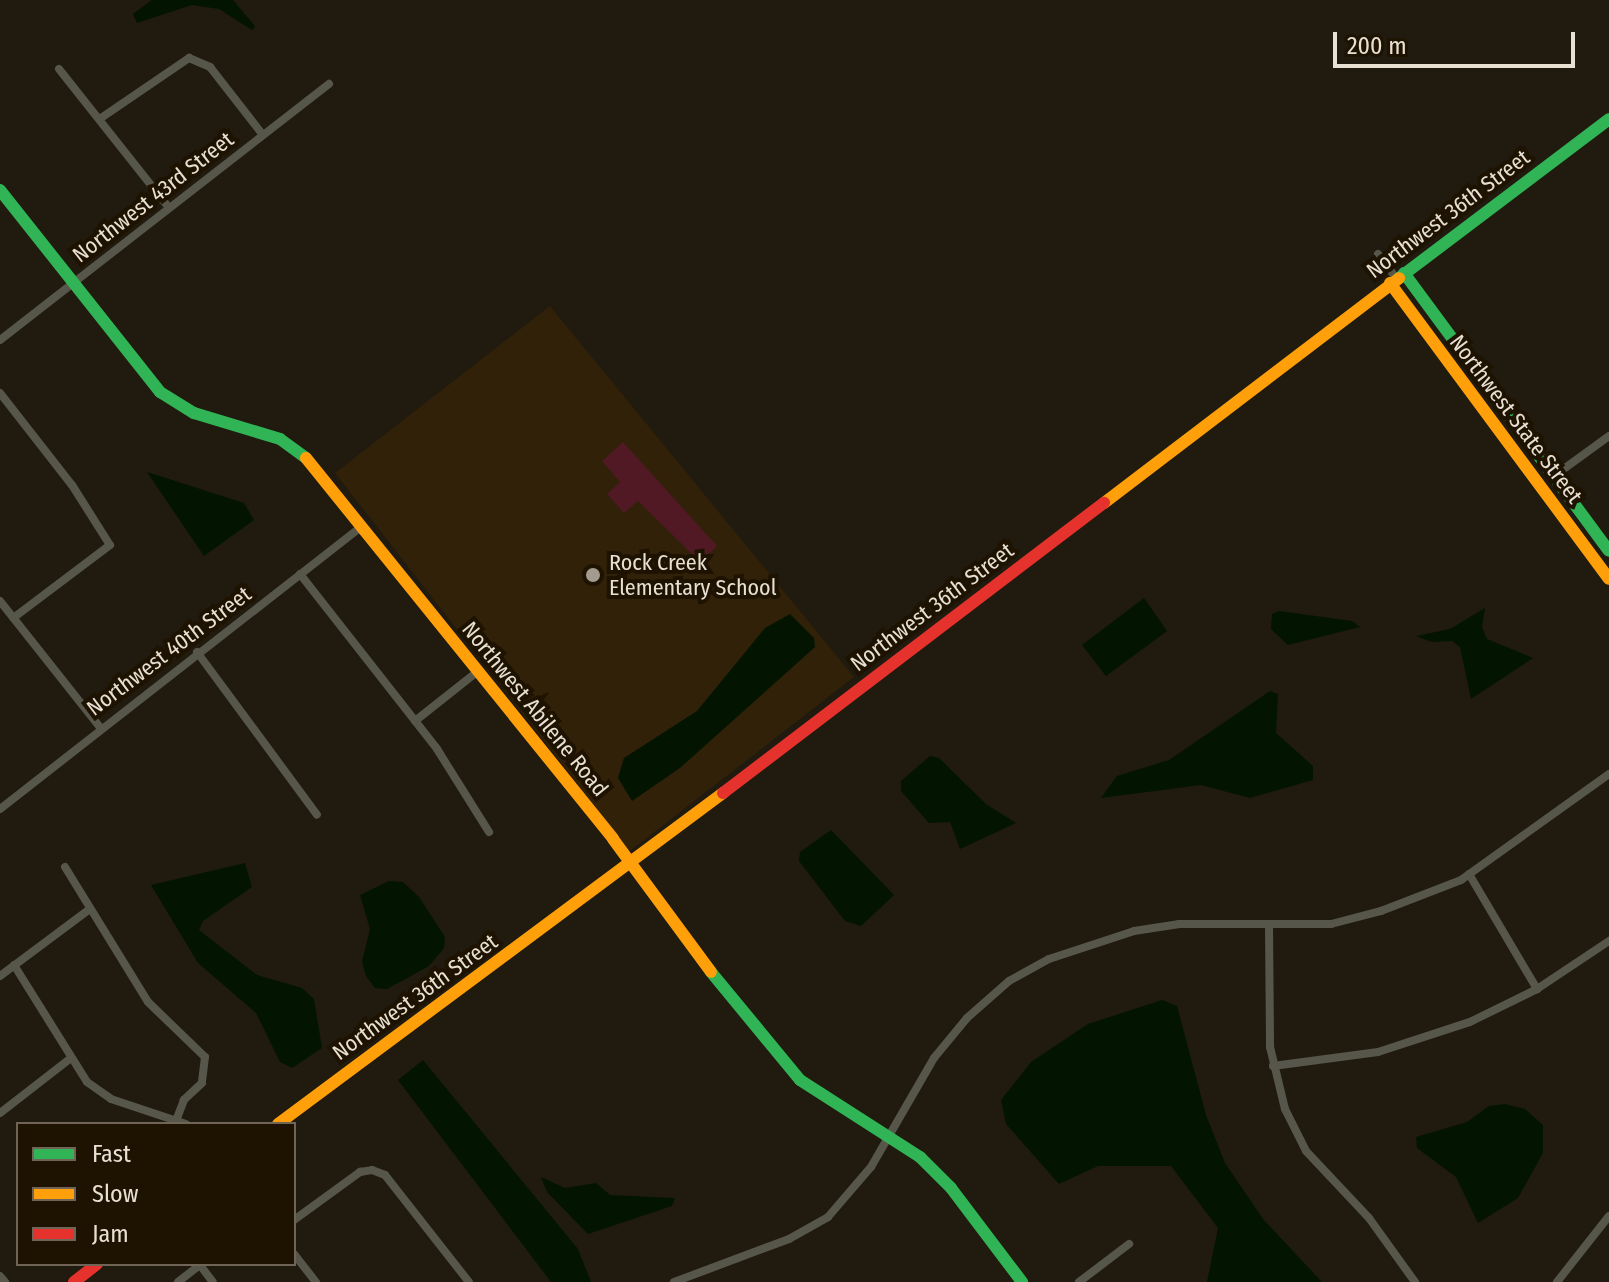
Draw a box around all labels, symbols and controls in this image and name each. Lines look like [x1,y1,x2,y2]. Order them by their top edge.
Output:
scale bar [1337,16,1579,66]
text: 200 m [1347,32,1407,60]
street label: Northwest 43rd Street [67,126,239,268]
street label: Northwest 36th Street [1361,144,1535,284]
street label: Northwest State Street [1444,330,1588,508]
street label: Northwest 36th Street [845,537,1019,677]
place label: Rock Creek Elementary School [609,549,776,600]
marker: Rock Creek Elementary School [584,566,602,584]
street label: Northwest 40th Street [82,581,256,721]
street label: Northwest Abilene Road [456,616,614,802]
street label: Northwest 36th Street [327,928,503,1066]
legend [16,1122,296,1266]
text: Fast [92,1140,131,1168]
text: Slow [92,1180,138,1208]
text: Jam [92,1220,129,1248]

